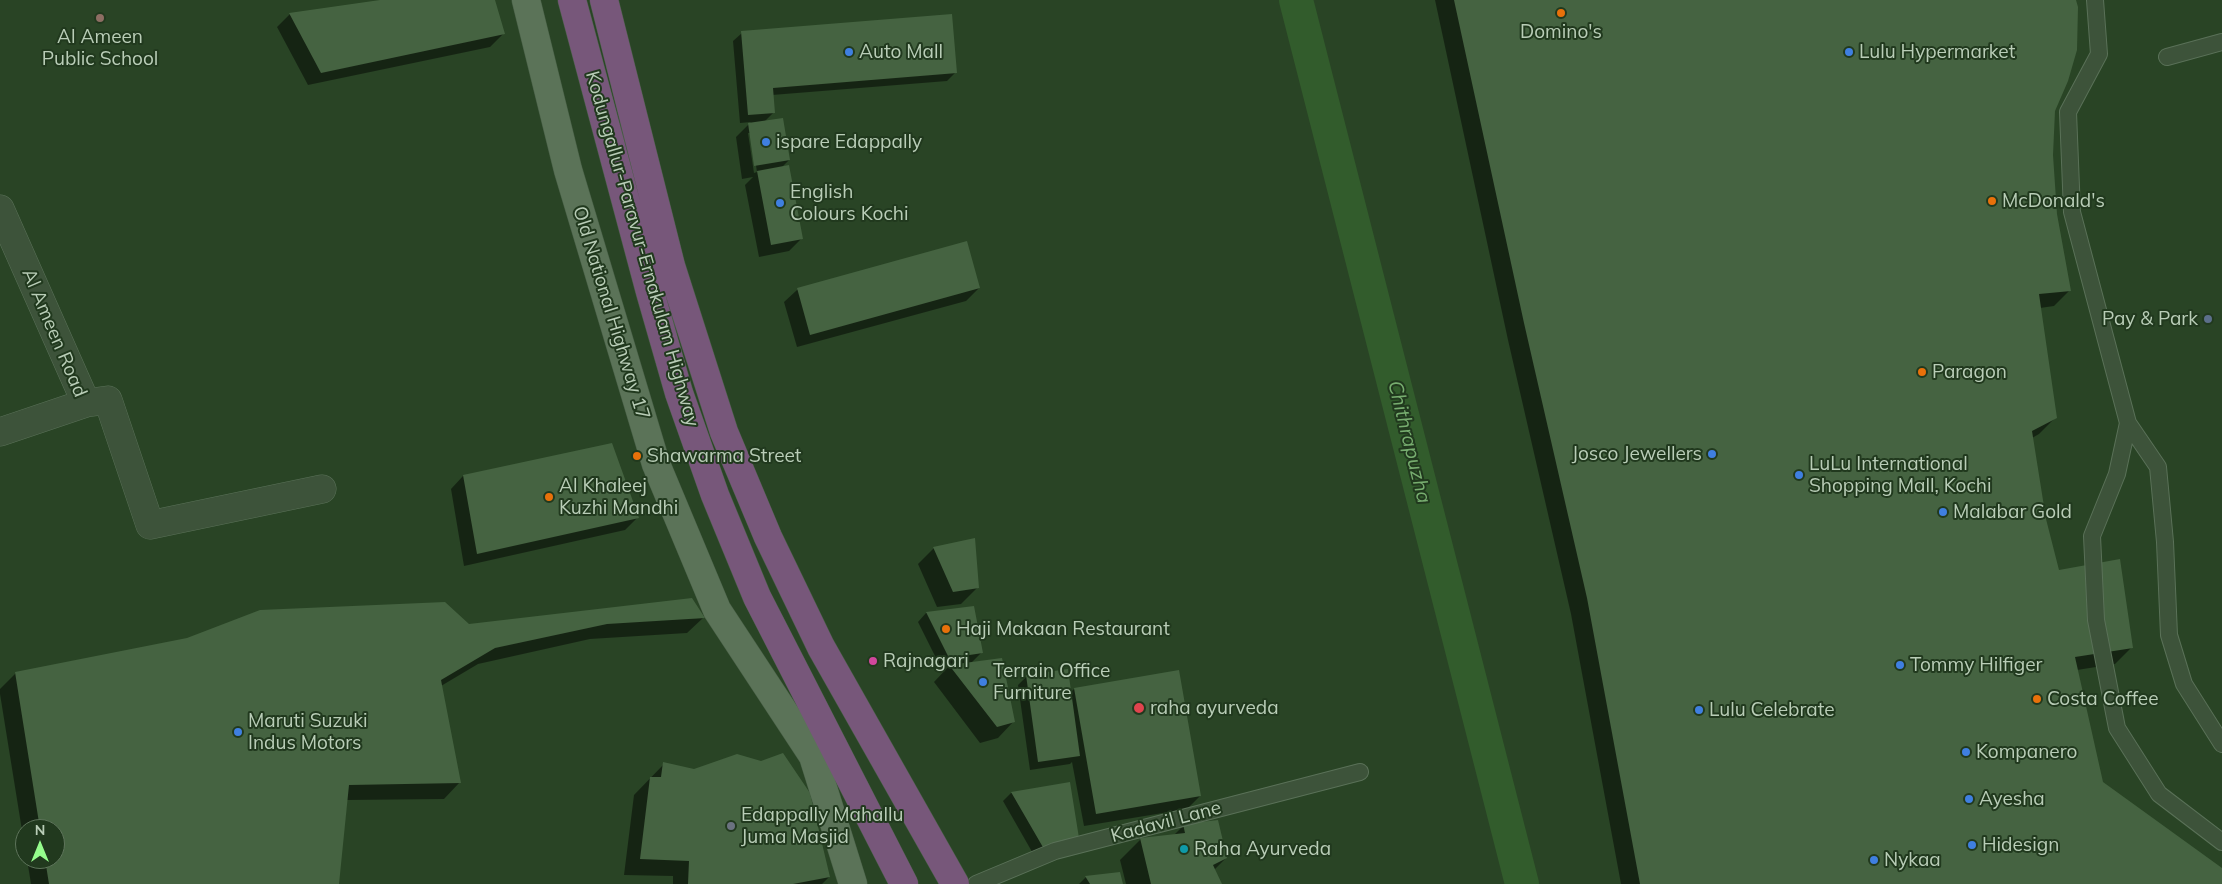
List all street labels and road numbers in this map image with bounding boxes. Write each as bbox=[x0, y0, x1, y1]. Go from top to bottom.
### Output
street label: Kodungallur-Paravur-Ernakulam Highway bbox=[580, 69, 704, 429]
street label: Old National Highway 17 bbox=[568, 203, 654, 423]
street label: Al Ameen Road bbox=[17, 265, 91, 401]
street label: Kadavil Lane bbox=[1108, 796, 1224, 848]

